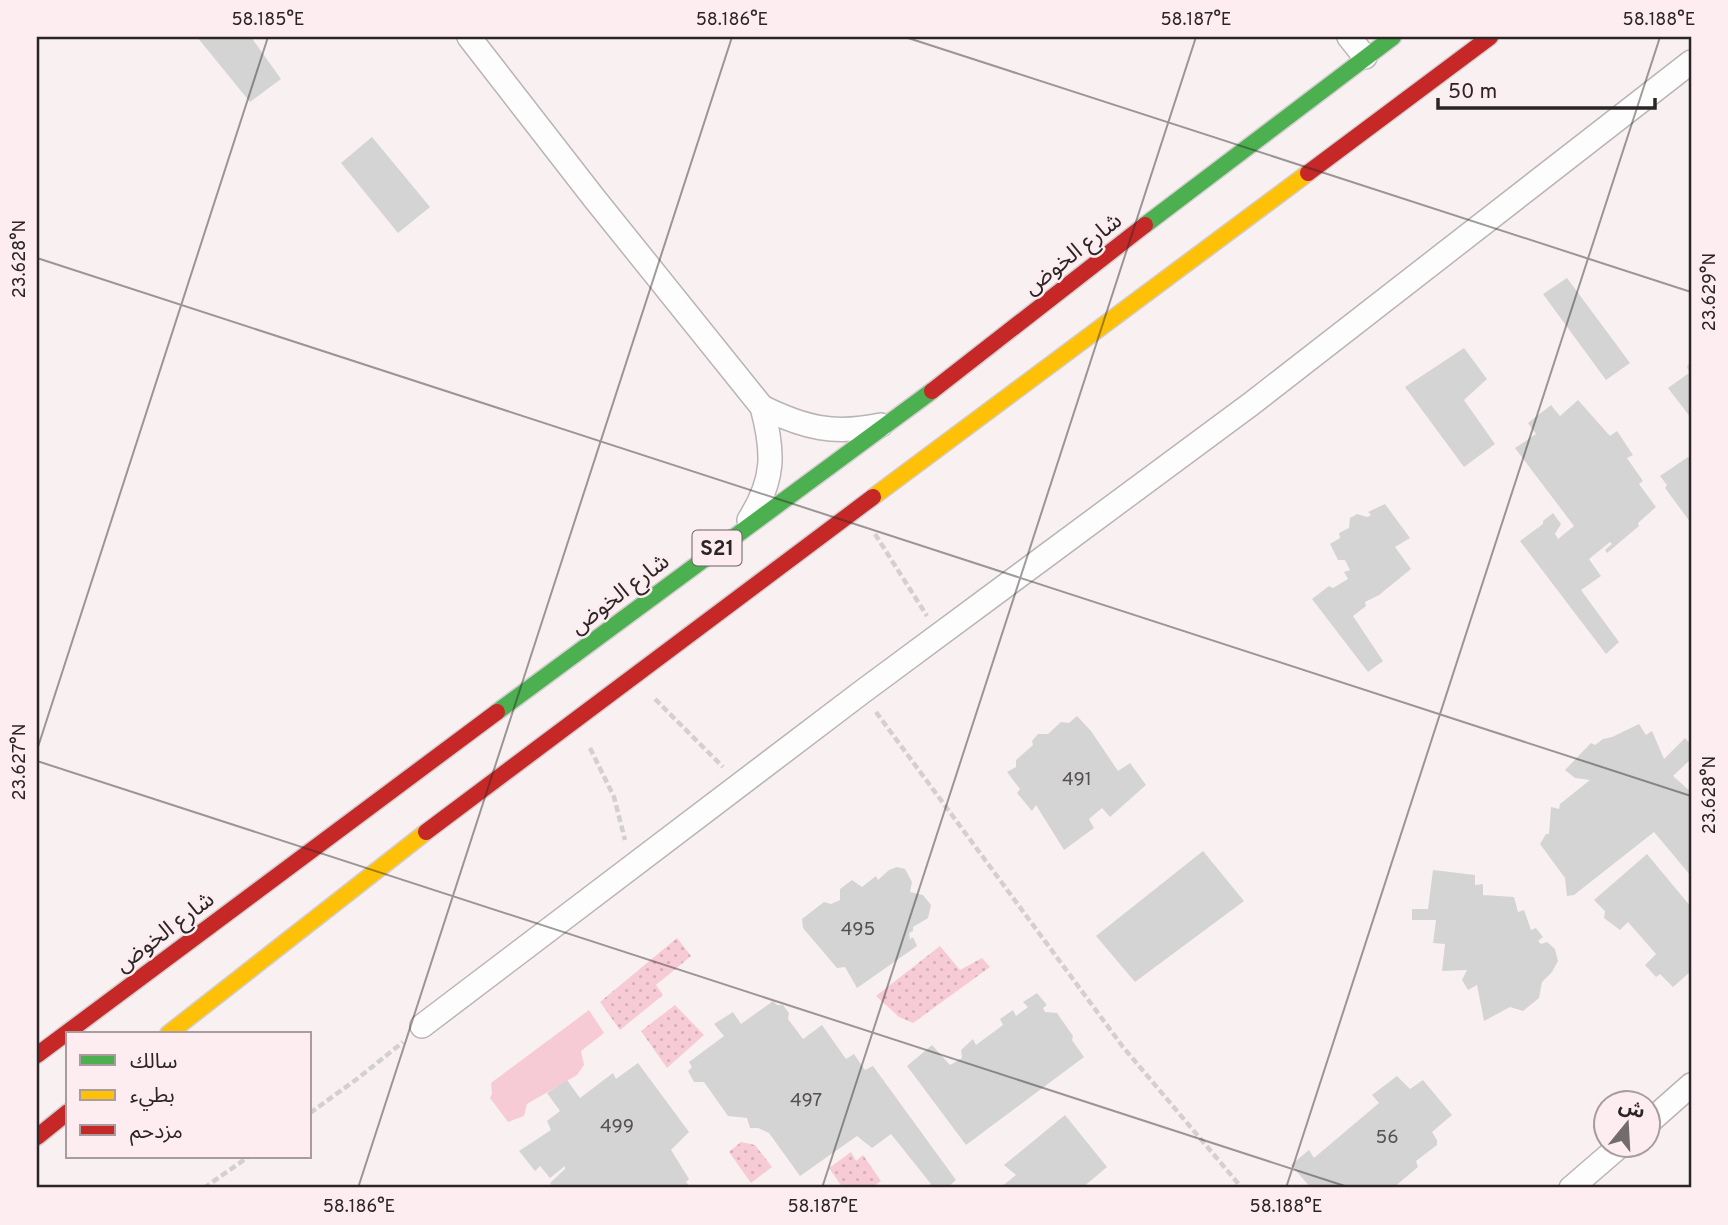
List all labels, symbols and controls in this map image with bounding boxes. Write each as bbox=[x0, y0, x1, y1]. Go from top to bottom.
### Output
text: 58.185°E bbox=[231, 9, 305, 32]
text: 58.186°E bbox=[696, 9, 768, 32]
text: 58.187°E bbox=[1160, 9, 1232, 32]
text: 58.188°E bbox=[1623, 9, 1696, 32]
scale bar bbox=[1438, 66, 1654, 110]
text: 50 m bbox=[1448, 79, 1497, 106]
street label: شارع الخوض bbox=[1018, 207, 1129, 302]
text: 23.628°N bbox=[9, 220, 32, 298]
text: 23.629°N bbox=[1699, 253, 1722, 331]
road number: S21 bbox=[692, 530, 742, 566]
street label: شارع الخوض bbox=[565, 548, 676, 642]
text: 23.627°N bbox=[9, 724, 32, 800]
text: 23.628°N bbox=[1699, 756, 1722, 834]
house number: 491 bbox=[1062, 768, 1092, 792]
street label: شارع الخوض bbox=[110, 886, 221, 980]
house number: 495 bbox=[841, 918, 875, 942]
legend bbox=[66, 1032, 312, 1158]
text: سالك bbox=[130, 1049, 177, 1076]
text: بطيء bbox=[130, 1083, 175, 1111]
north arrow bbox=[1592, 1088, 1662, 1158]
house number: 497 bbox=[790, 1089, 822, 1113]
text: ش bbox=[1616, 1094, 1648, 1125]
house number: 499 bbox=[600, 1115, 634, 1139]
text: مزدحم bbox=[130, 1119, 183, 1146]
house number: 56 bbox=[1375, 1126, 1399, 1150]
text: 58.186°E bbox=[323, 1196, 395, 1219]
text: 58.187°E bbox=[787, 1196, 859, 1219]
text: 58.188°E bbox=[1250, 1196, 1323, 1219]

